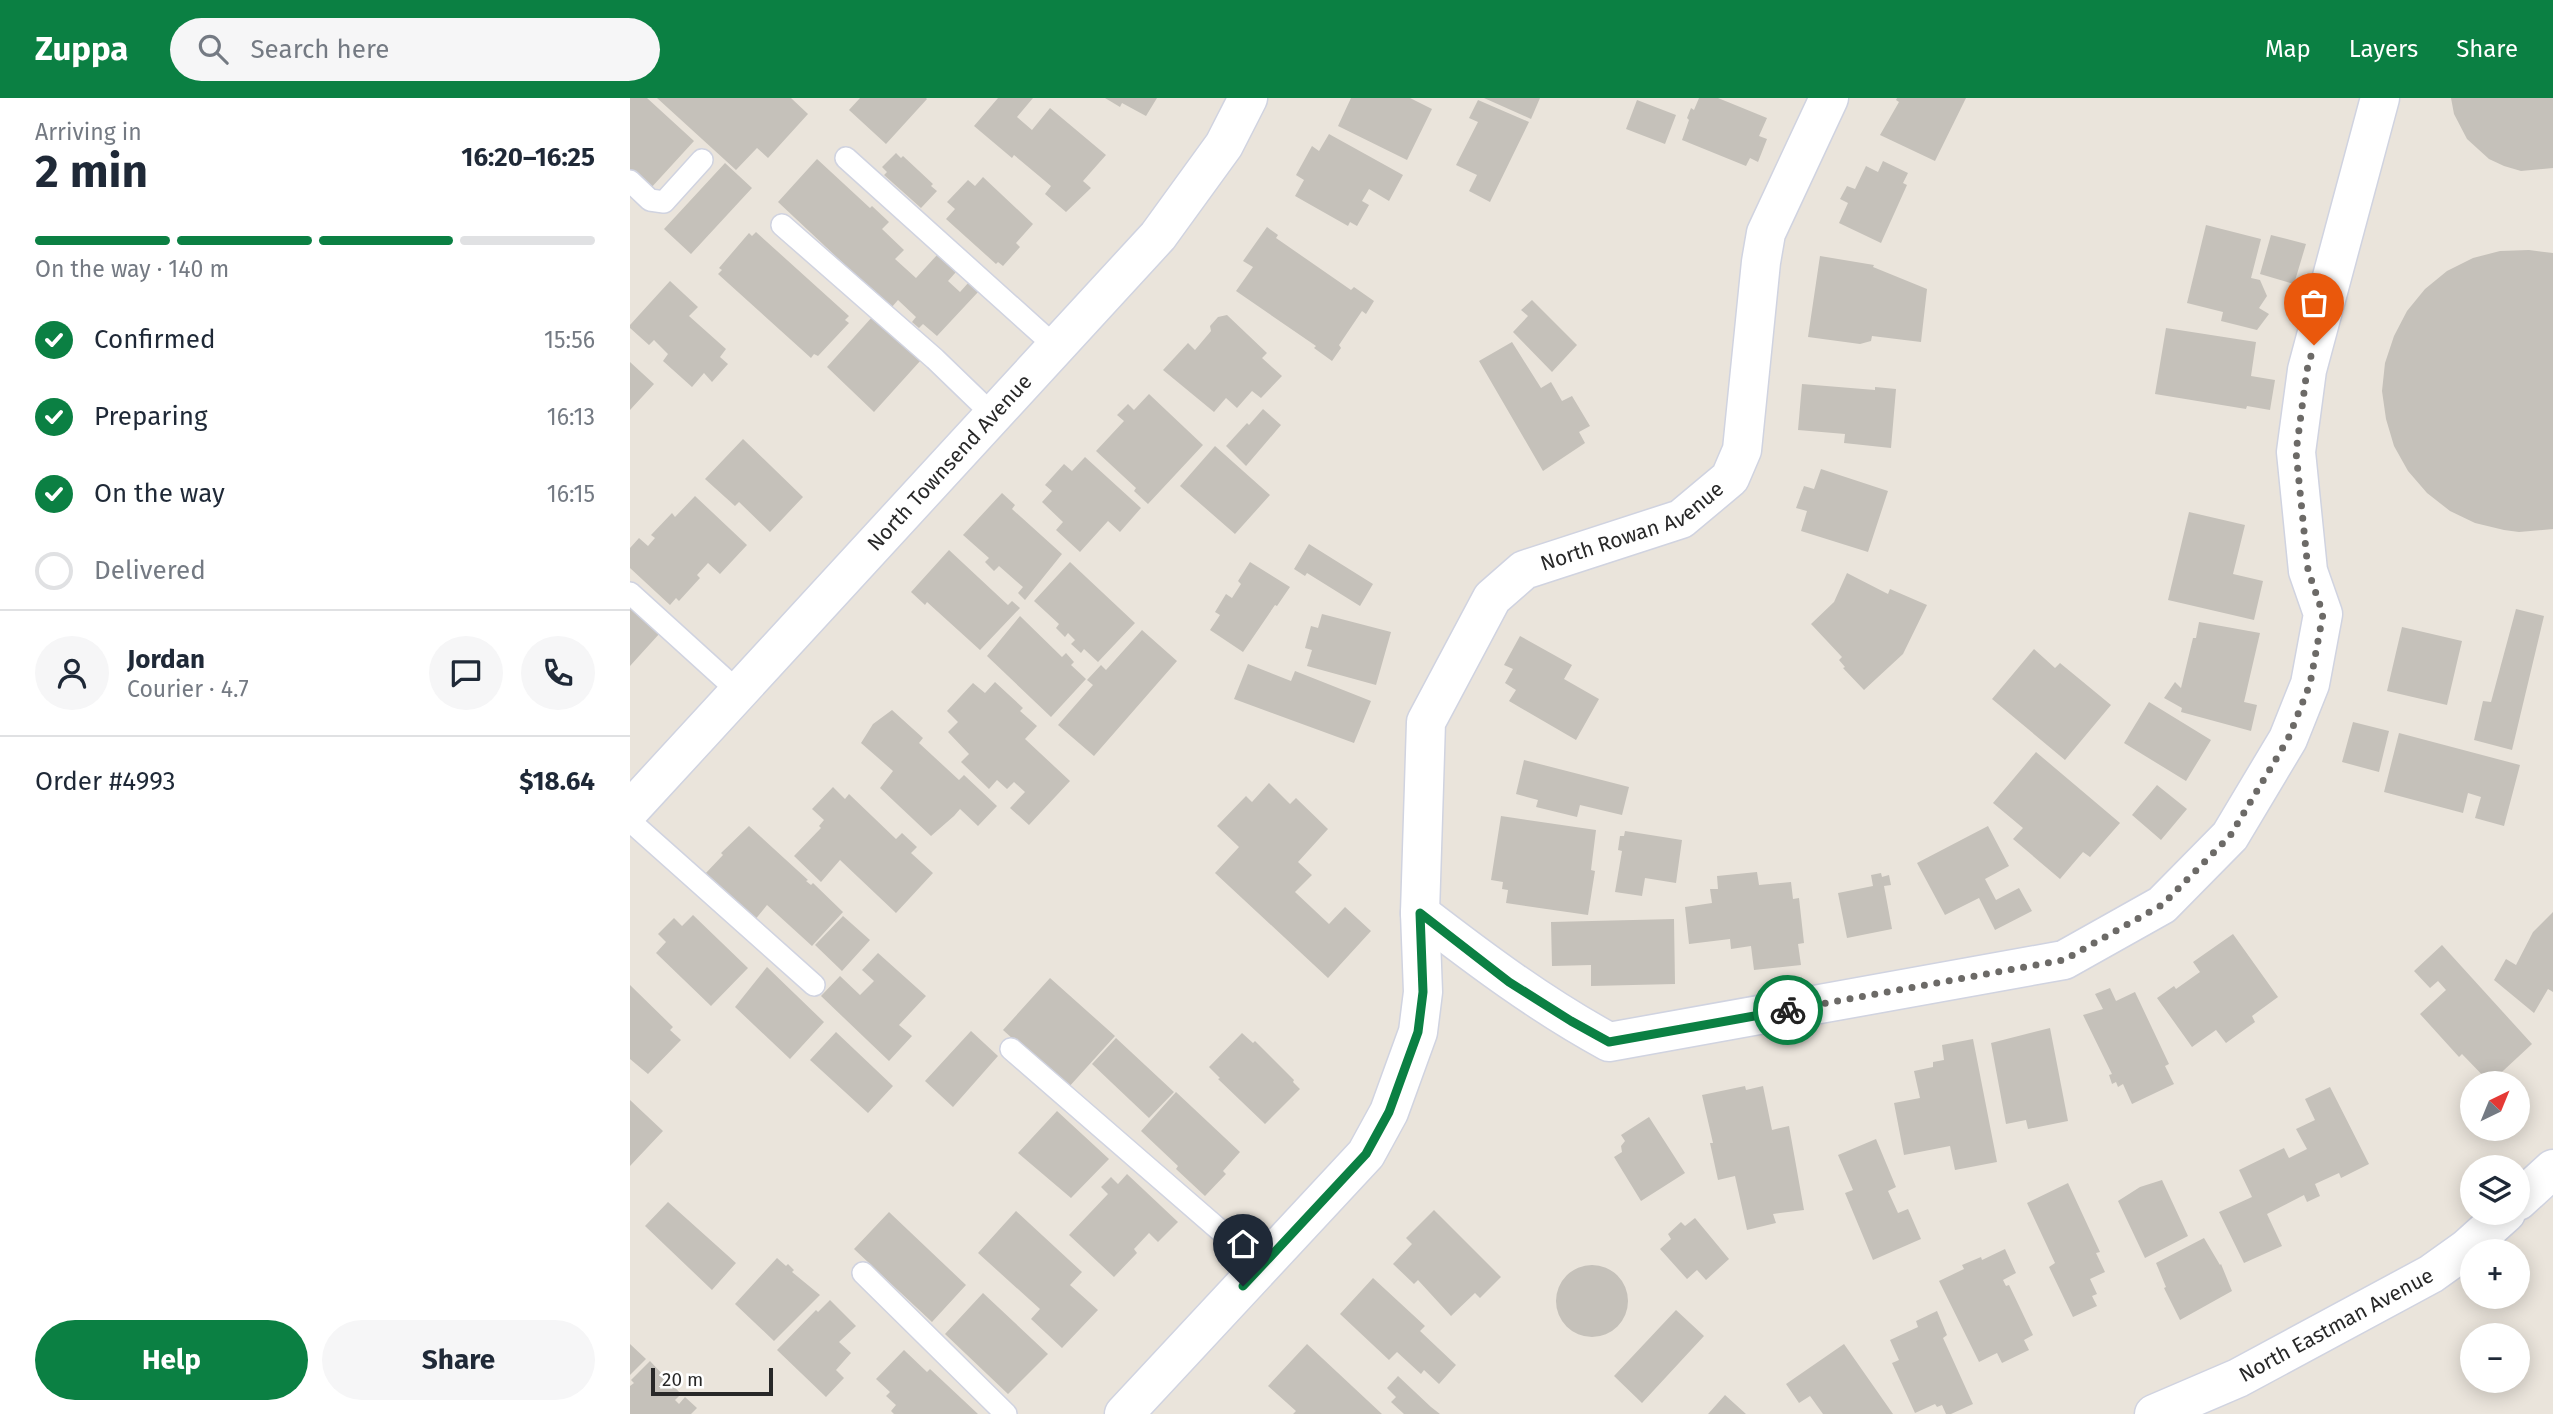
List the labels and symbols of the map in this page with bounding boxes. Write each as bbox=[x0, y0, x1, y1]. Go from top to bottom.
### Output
pin bbox=[2284, 273, 2344, 345]
street label: North Townsend Avenue bbox=[862, 369, 1037, 556]
street label: North Rowan Avenue bbox=[1537, 476, 1729, 577]
courier bbox=[1753, 975, 1823, 1045]
north arrow bbox=[2460, 1071, 2530, 1141]
pin bbox=[1213, 1214, 1273, 1286]
street label: North Eastman Avenue bbox=[2235, 1262, 2438, 1388]
scale bar bbox=[651, 1365, 774, 1397]

